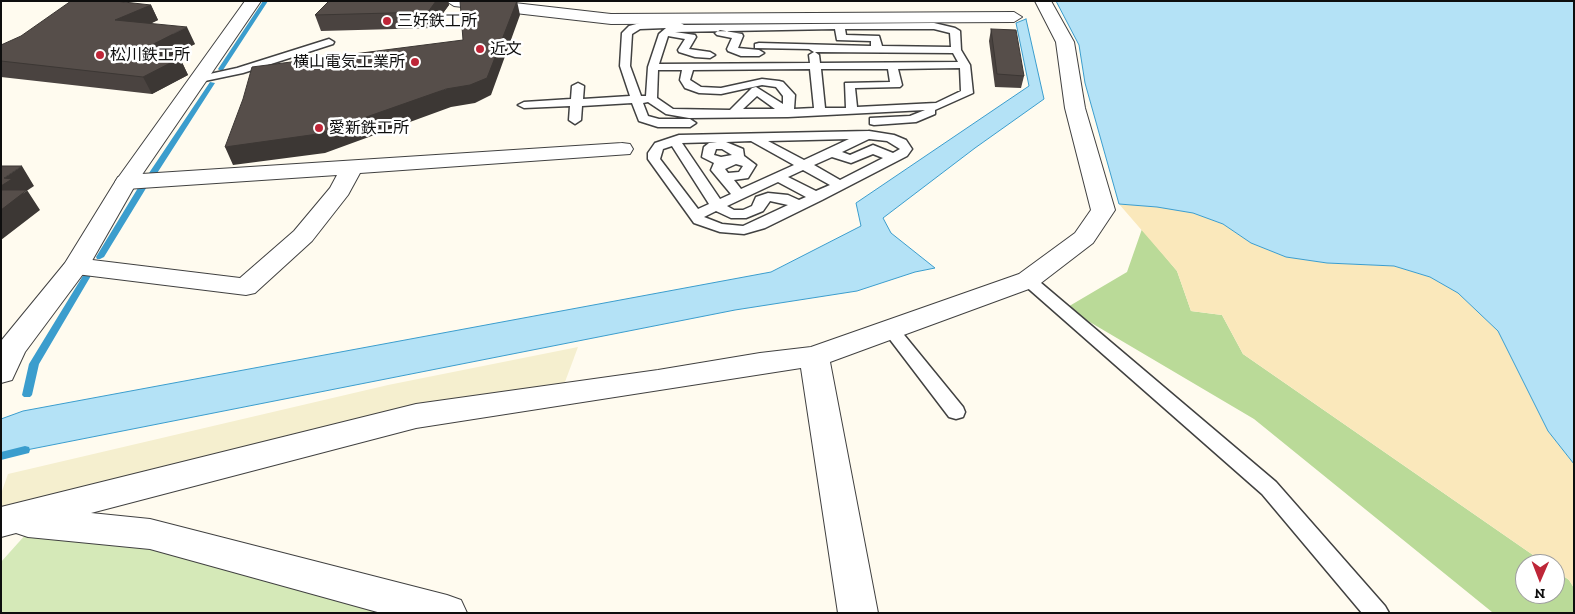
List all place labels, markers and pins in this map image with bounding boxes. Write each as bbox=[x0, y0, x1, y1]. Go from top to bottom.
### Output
place label: 三好鉄工所 bbox=[397, 11, 477, 31]
marker: 三好鉄工所 bbox=[381, 15, 393, 27]
place label: 近文 bbox=[490, 39, 522, 59]
marker: 近文 bbox=[474, 43, 486, 55]
place label: 松川鉄工所 bbox=[110, 45, 190, 65]
marker: 松川鉄工所 bbox=[94, 49, 106, 61]
place label: 横山電気工業所 bbox=[293, 52, 405, 72]
marker: 横山電気工業所 bbox=[409, 56, 421, 68]
place label: 愛新鉄工所 bbox=[329, 118, 409, 138]
marker: 愛新鉄工所 bbox=[313, 122, 325, 134]

